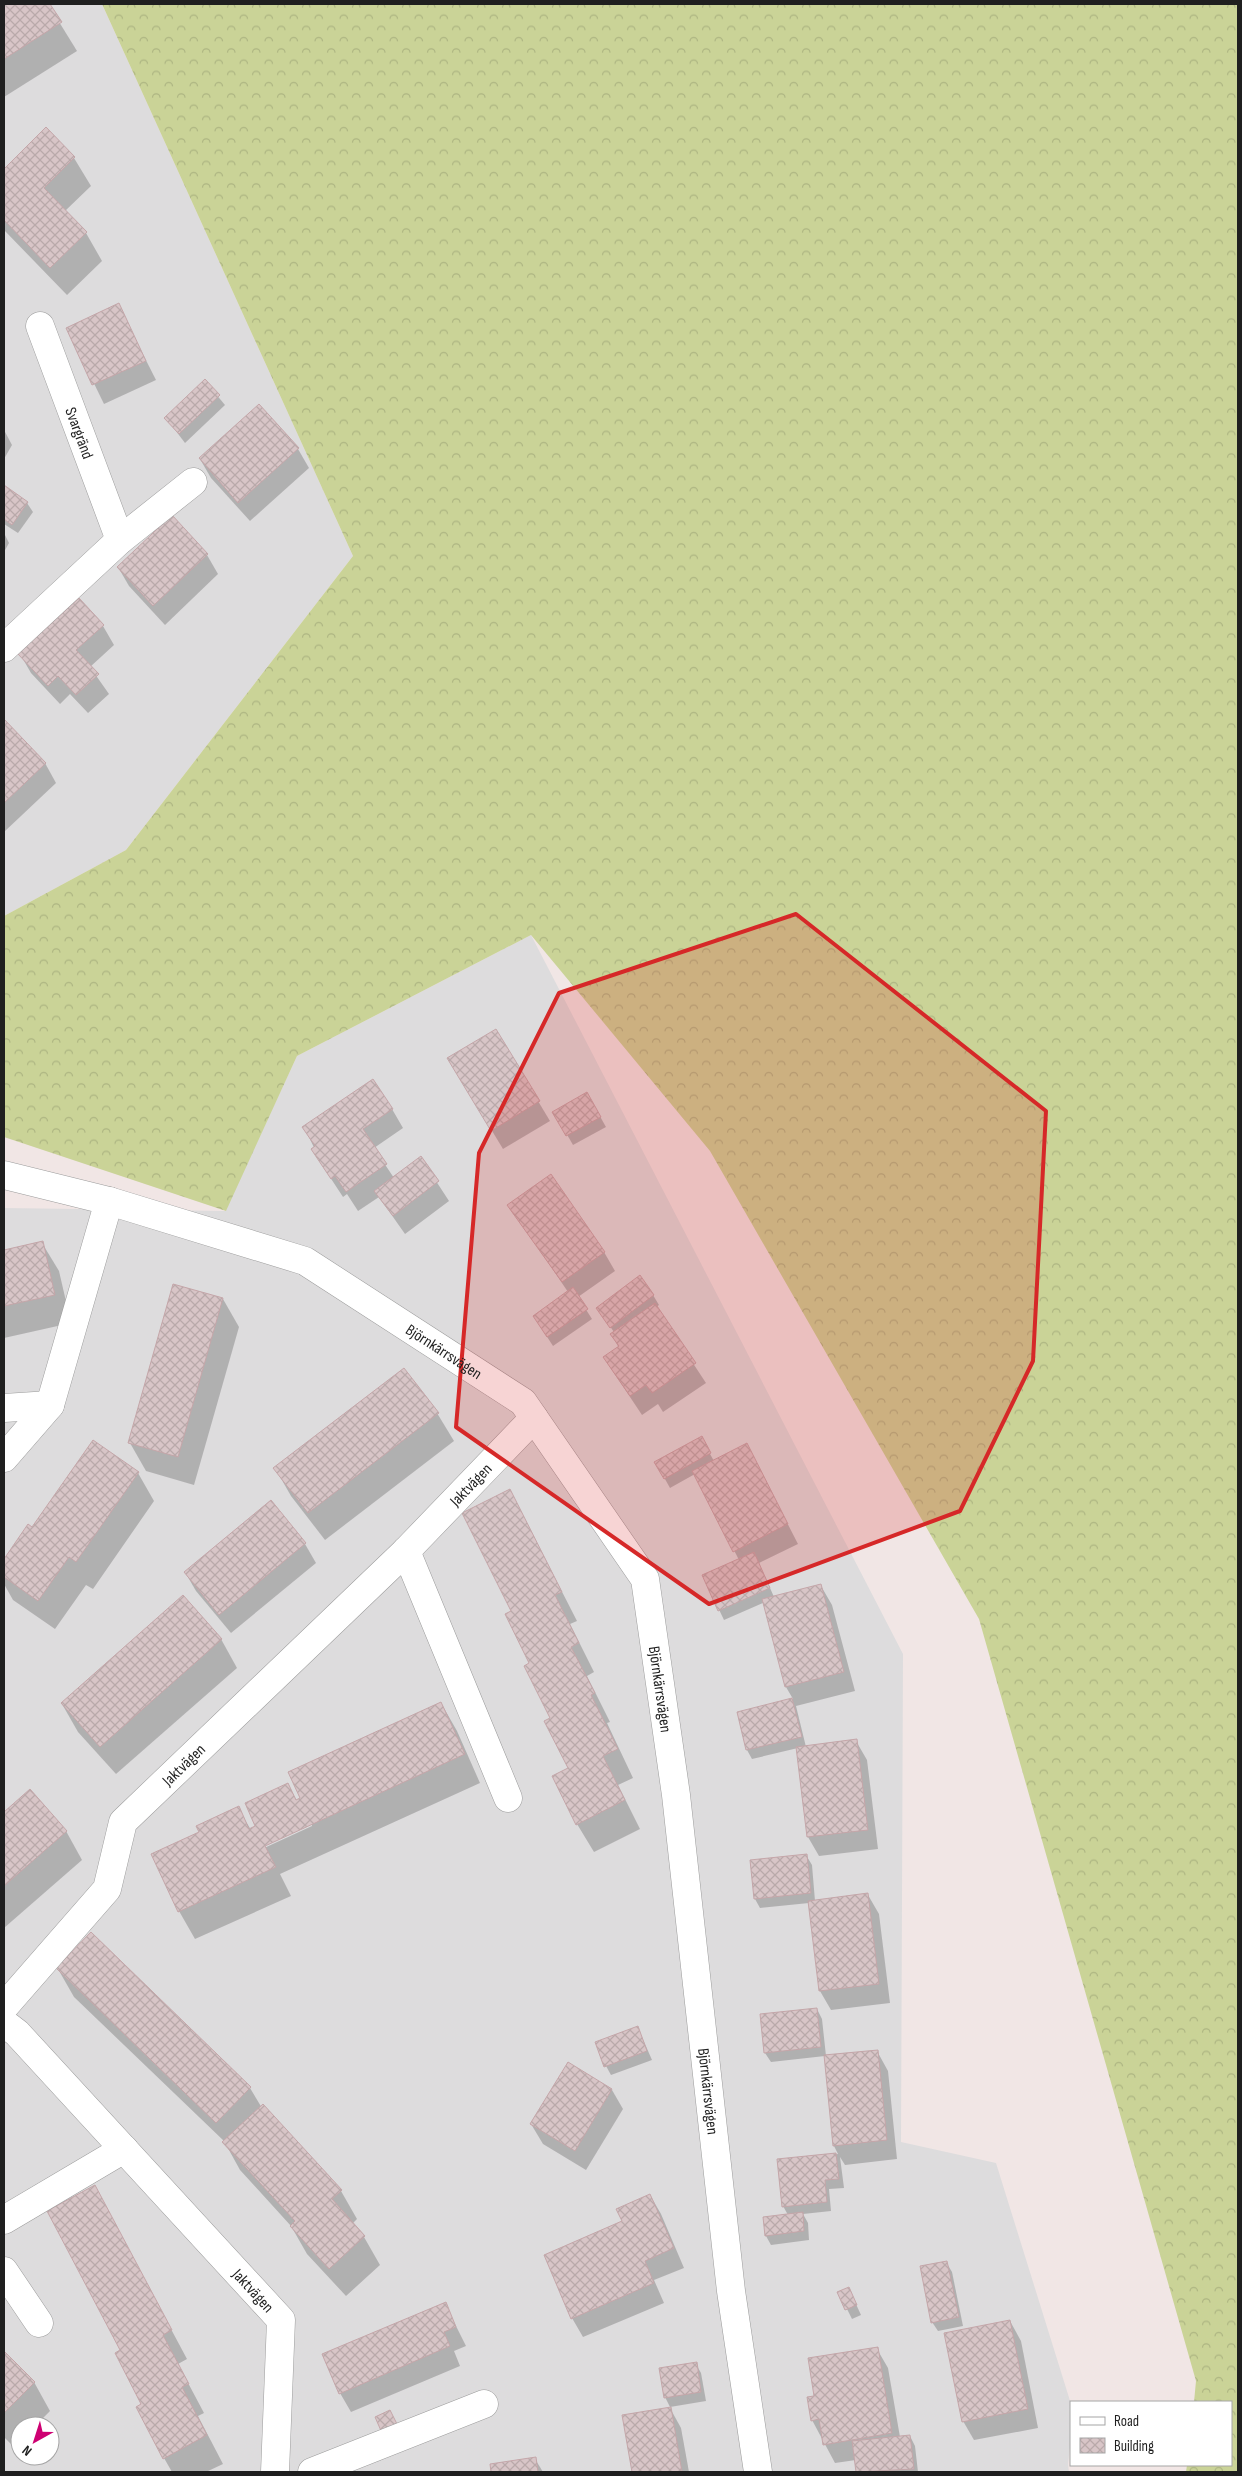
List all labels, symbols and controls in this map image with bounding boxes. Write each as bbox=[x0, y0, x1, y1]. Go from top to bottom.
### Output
street label: Svargränd bbox=[60, 405, 97, 462]
street label: Björnkärrsvägen bbox=[402, 1321, 485, 1384]
street label: Jaktvägen bbox=[446, 1460, 496, 1511]
street label: Björnkärrsvägen bbox=[644, 1645, 675, 1734]
street label: Jaktvägen bbox=[158, 1740, 210, 1791]
street label: Björnkärrsvägen bbox=[693, 2047, 722, 2136]
street label: Jaktvägen bbox=[227, 2265, 277, 2317]
legend bbox=[1070, 2401, 1232, 2466]
text: Road bbox=[1114, 2412, 1139, 2431]
north arrow bbox=[10, 2416, 60, 2466]
text: Building bbox=[1114, 2437, 1154, 2456]
text: N bbox=[19, 2442, 35, 2460]

